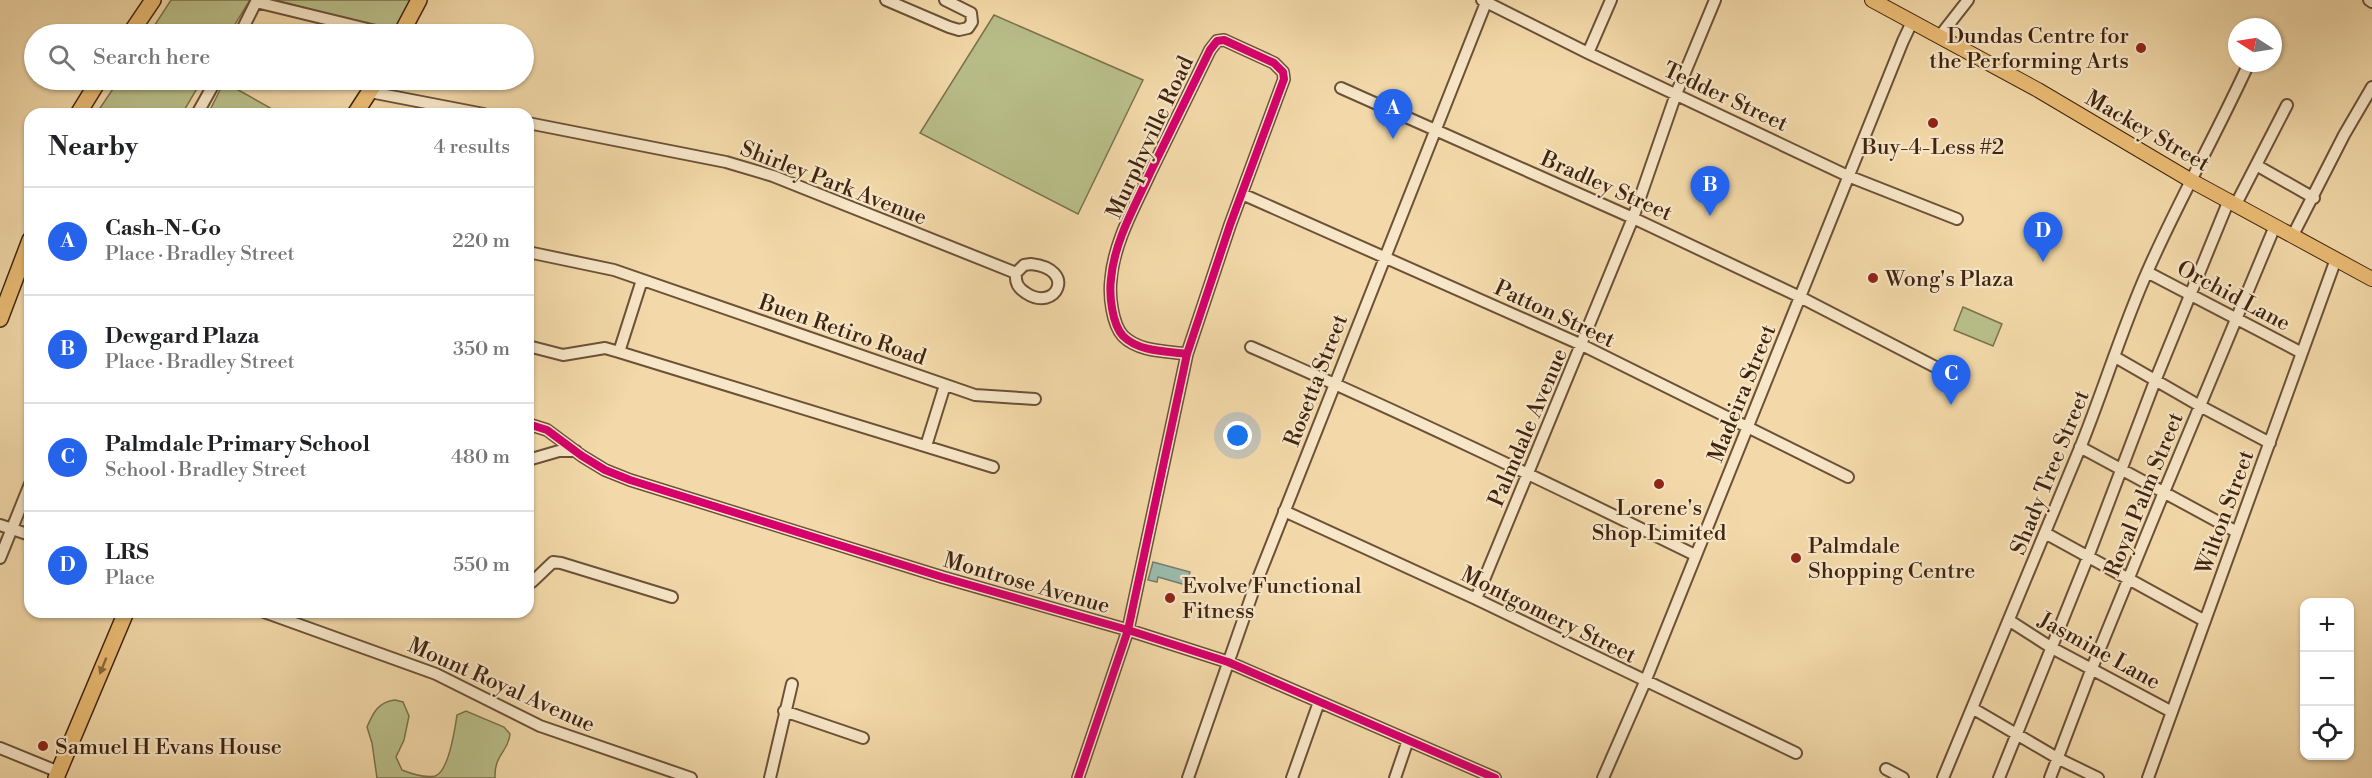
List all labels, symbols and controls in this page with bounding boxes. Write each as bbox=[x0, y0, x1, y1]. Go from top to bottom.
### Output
north arrow bbox=[2228, 18, 2282, 72]
place label: Dundas Centre for the Performing Arts bbox=[1929, 23, 2129, 75]
search box bbox=[24, 24, 534, 90]
icon: search bbox=[45, 41, 78, 74]
marker: Dundas Centre for the Performing Arts bbox=[2134, 41, 2148, 55]
text: Search here bbox=[93, 44, 210, 71]
street label: Murphyville Road bbox=[1101, 52, 1200, 223]
street label: Tedder Street bbox=[1659, 57, 1792, 138]
street label: Mackey Street bbox=[2080, 85, 2214, 178]
pin: A bbox=[1374, 90, 1412, 139]
marker: Buy-4-Less #2 bbox=[1926, 116, 1940, 130]
text: Nearby bbox=[48, 131, 138, 163]
place label: Buy-4-Less #2 bbox=[1861, 134, 2004, 161]
text: 4 results bbox=[433, 135, 510, 160]
street label: Shirley Park Avenue bbox=[736, 135, 931, 231]
street label: Bradley Street bbox=[1536, 145, 1676, 227]
pin: B bbox=[1690, 166, 1730, 216]
pin: D bbox=[2024, 212, 2062, 262]
text: Cash-N-Go bbox=[105, 215, 221, 242]
text: A bbox=[60, 229, 75, 254]
text: 220 m bbox=[452, 229, 510, 254]
text: Place · Bradley Street bbox=[105, 242, 295, 267]
street label: Orchid Lane bbox=[2172, 255, 2295, 338]
place label: Wong's Plaza bbox=[1884, 266, 2015, 293]
marker: Wong's Plaza bbox=[1866, 271, 1880, 285]
street label: Patton Street bbox=[1490, 275, 1619, 354]
street label: Buen Retiro Road bbox=[754, 289, 930, 372]
street label: Rosetta Street bbox=[1279, 310, 1354, 450]
street label: Madeira Street bbox=[1702, 320, 1782, 466]
text: Dewgard Plaza bbox=[105, 323, 260, 350]
text: B bbox=[60, 337, 75, 362]
text: 350 m bbox=[453, 337, 510, 362]
street label: Palmdale Avenue bbox=[1483, 344, 1574, 511]
text: Place · Bradley Street bbox=[105, 350, 295, 375]
pin: C bbox=[1932, 356, 1970, 405]
street label: Shady Tree Street bbox=[2005, 386, 2096, 559]
street label: Royal Palm Street bbox=[2099, 408, 2190, 581]
your location bbox=[1223, 421, 1252, 450]
text: Palmdale Primary School bbox=[105, 431, 370, 458]
text: C bbox=[60, 445, 75, 470]
text: 480 m bbox=[451, 445, 510, 470]
street label: Wilton Street bbox=[2190, 447, 2260, 579]
text: School · Bradley Street bbox=[105, 458, 307, 483]
marker: Lorene's Shop Limited bbox=[1652, 477, 1666, 491]
place label: Lorene's Shop Limited bbox=[1592, 495, 1727, 547]
place label: Palmdale Shopping Centre bbox=[1808, 533, 1975, 585]
text: LRS bbox=[105, 539, 149, 566]
street label: Montrose Avenue bbox=[940, 547, 1113, 620]
marker: Palmdale Shopping Centre bbox=[1789, 551, 1803, 565]
text: D bbox=[60, 553, 75, 578]
text: 550 m bbox=[453, 553, 510, 578]
street label: Montgomery Street bbox=[1456, 561, 1641, 670]
text: Place bbox=[105, 566, 155, 591]
place label: Evolve Functional Fitness bbox=[1182, 573, 1362, 625]
marker: Evolve Functional Fitness bbox=[1163, 591, 1177, 605]
map controls bbox=[2300, 598, 2354, 760]
button: + bbox=[2300, 598, 2354, 652]
street label: Jasmine Lane bbox=[2033, 606, 2165, 696]
street label: Mount Royal Avenue bbox=[404, 632, 599, 739]
button: − bbox=[2300, 652, 2354, 706]
one-way arrow bbox=[98, 657, 108, 675]
button: locate bbox=[2300, 706, 2354, 760]
place label: Samuel H Evans House bbox=[55, 734, 282, 761]
marker: Samuel H Evans House bbox=[36, 739, 50, 753]

